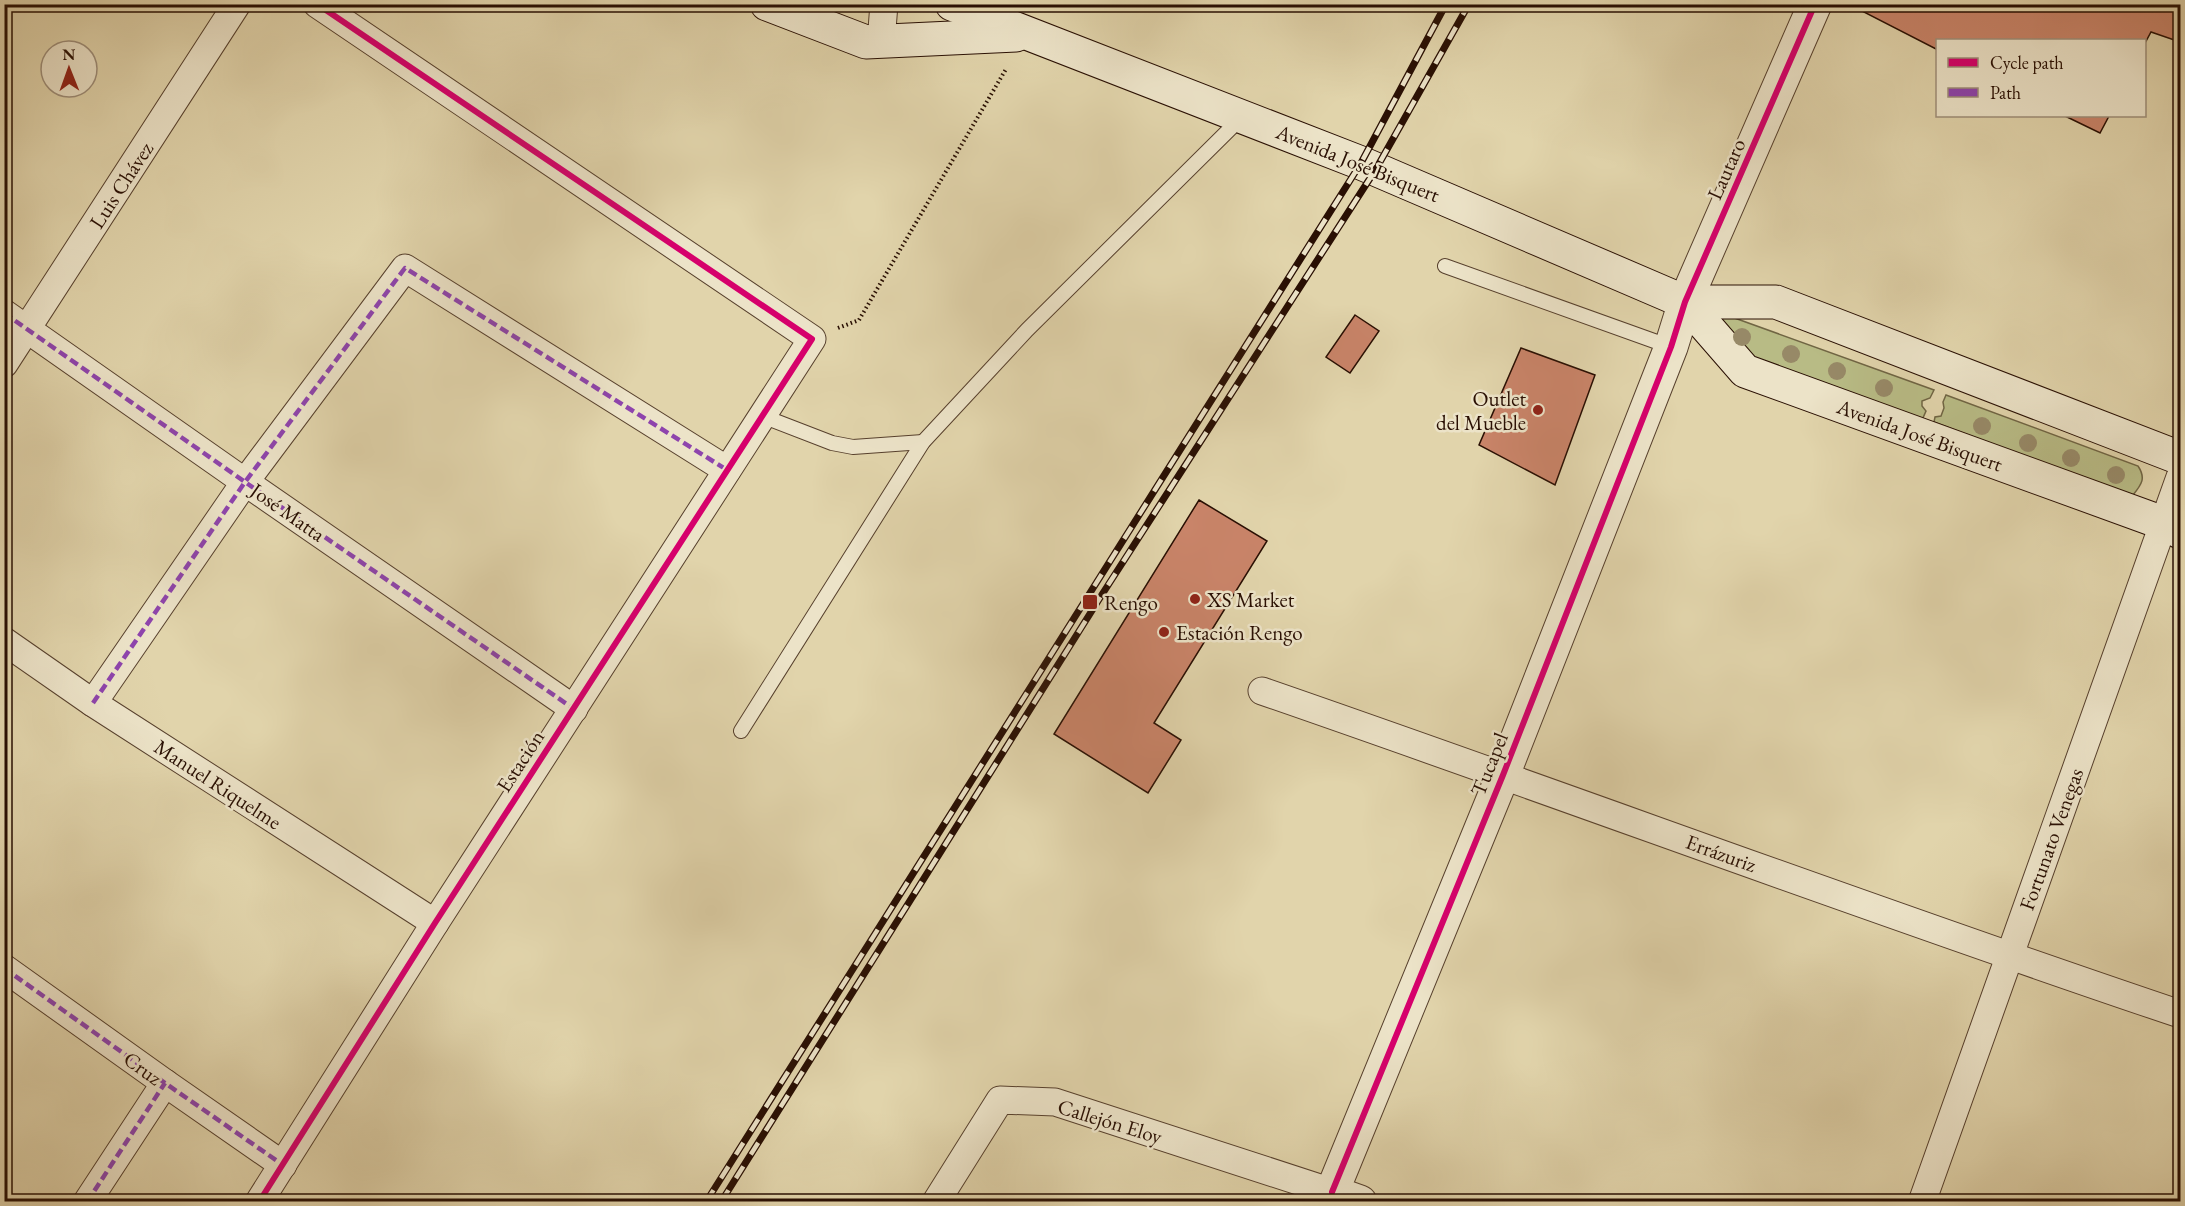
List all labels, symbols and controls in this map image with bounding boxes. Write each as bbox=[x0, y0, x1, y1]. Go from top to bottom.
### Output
north arrow bbox=[39, 39, 99, 99]
legend bbox=[1936, 39, 2146, 117]
text: N bbox=[62, 44, 75, 65]
text: Cycle path bbox=[1990, 51, 2064, 74]
text: Path bbox=[1990, 81, 2021, 104]
street label: Avenida José Bisquert bbox=[1271, 117, 1444, 208]
street label: Lautaro bbox=[1701, 134, 1751, 204]
street label: Luis Chávez bbox=[83, 137, 159, 233]
place label: Outlet del Mueble bbox=[1436, 385, 1526, 436]
street label: Avenida José Bisquert bbox=[1833, 392, 2007, 478]
marker: Outlet del Mueble bbox=[1531, 403, 1545, 417]
street label: José Matta bbox=[244, 475, 331, 548]
place label: XS Market bbox=[1206, 586, 1295, 613]
place label: Rengo bbox=[1104, 589, 1158, 616]
marker: XS Market bbox=[1188, 592, 1202, 606]
marker: Rengo bbox=[1081, 593, 1099, 611]
place label: Estación Rengo bbox=[1176, 619, 1303, 646]
marker: Estación Rengo bbox=[1157, 625, 1171, 639]
street label: Estación bbox=[490, 725, 550, 797]
street label: Tucapel bbox=[1464, 728, 1514, 800]
street label: Manuel Riquelme bbox=[149, 733, 287, 835]
street label: Fortunato Venegas bbox=[2013, 764, 2089, 914]
street label: Errázuriz bbox=[1682, 828, 1760, 878]
street label: Cruz bbox=[119, 1045, 168, 1091]
street label: Callejón Eloy bbox=[1054, 1092, 1166, 1150]

